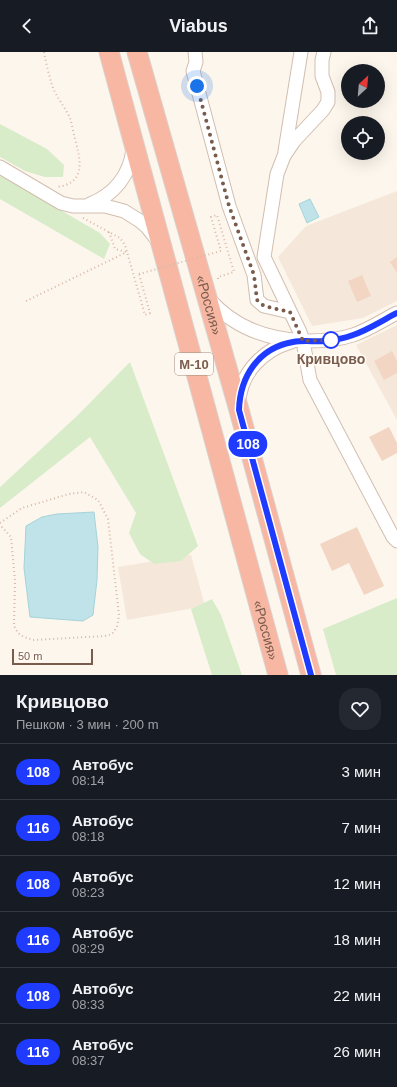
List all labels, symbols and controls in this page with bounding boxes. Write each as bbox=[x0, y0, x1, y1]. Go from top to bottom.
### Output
icon: back bbox=[16, 15, 38, 37]
icon: share bbox=[359, 15, 381, 37]
text: Viabus bbox=[169, 16, 228, 36]
north arrow bbox=[341, 64, 385, 108]
map controls bbox=[341, 64, 385, 160]
your location bbox=[187, 76, 207, 96]
button: locate bbox=[341, 116, 385, 160]
street label: «Россия» bbox=[193, 273, 225, 337]
marker: Кривцово bbox=[322, 331, 340, 349]
place label: Кривцово bbox=[297, 351, 365, 367]
road number: М-10 bbox=[175, 353, 213, 375]
line badge: 108 bbox=[225, 431, 271, 457]
text: 108 bbox=[236, 436, 260, 452]
street label: «Россия» bbox=[250, 598, 282, 662]
scale bar bbox=[12, 647, 93, 666]
text: 50 m bbox=[18, 650, 42, 662]
button: heart bbox=[339, 688, 381, 730]
text: Кривцово bbox=[16, 691, 109, 712]
text: Пешком · 3 мин · 200 m bbox=[16, 717, 158, 732]
text: Автобус bbox=[72, 756, 134, 773]
text: 3 мин bbox=[342, 763, 381, 780]
text: 108 bbox=[26, 764, 50, 780]
text: 08:14 bbox=[72, 773, 105, 788]
text: Автобус bbox=[72, 812, 134, 829]
text: 7 мин bbox=[342, 819, 381, 836]
text: 116 bbox=[27, 820, 49, 836]
text: 08:18 bbox=[72, 829, 105, 844]
text: Автобус bbox=[72, 868, 134, 885]
text: 12 мин bbox=[333, 875, 381, 892]
text: 108 bbox=[26, 876, 50, 892]
text: 08:23 bbox=[72, 885, 105, 900]
text: Автобус bbox=[72, 924, 134, 941]
text: 18 мин bbox=[333, 931, 381, 948]
text: 116 bbox=[27, 932, 49, 948]
text: 08:29 bbox=[72, 941, 105, 956]
text: Автобус bbox=[72, 980, 134, 997]
text: 22 мин bbox=[333, 987, 381, 1004]
text: 108 bbox=[26, 988, 50, 1004]
text: 08:33 bbox=[72, 997, 105, 1012]
text: Автобус bbox=[72, 1036, 134, 1053]
text: 26 мин bbox=[333, 1043, 381, 1060]
text: 116 bbox=[27, 1044, 49, 1060]
text: 08:37 bbox=[72, 1053, 105, 1068]

